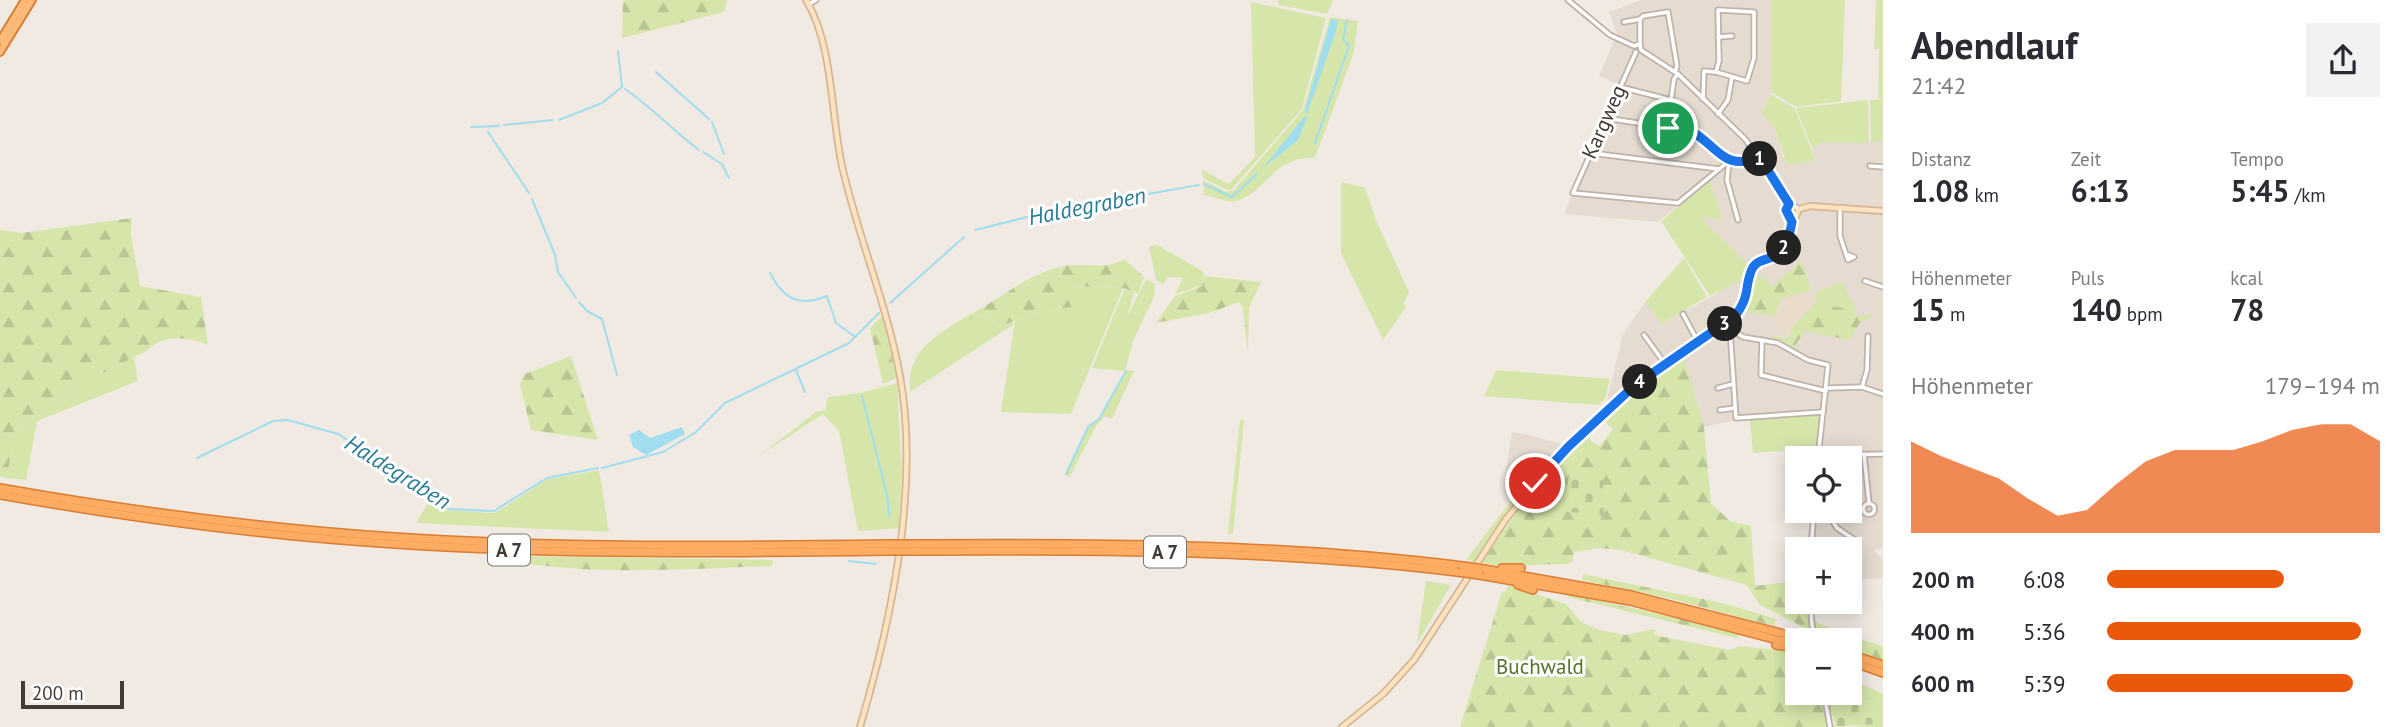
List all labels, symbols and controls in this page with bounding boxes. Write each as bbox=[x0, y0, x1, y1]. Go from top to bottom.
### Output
text: Abendlauf bbox=[1911, 20, 2078, 69]
button: share bbox=[2306, 23, 2380, 97]
text: 21:42 bbox=[1911, 71, 1966, 100]
street label: Kargweg bbox=[1575, 81, 1632, 163]
pin bbox=[1638, 98, 1698, 158]
icon: arrive bbox=[1649, 109, 1687, 147]
pin: 1 bbox=[1742, 142, 1778, 176]
text: 1 bbox=[1754, 146, 1765, 170]
text: Distanz bbox=[1911, 147, 1971, 171]
text: Zeit bbox=[2071, 147, 2101, 171]
text: Tempo bbox=[2230, 147, 2284, 171]
text: 1.08 bbox=[1911, 171, 1969, 210]
text: 6:13 bbox=[2071, 171, 2130, 210]
text: 5:45 bbox=[2230, 171, 2289, 210]
water label: Haldegraben bbox=[1026, 180, 1148, 231]
text: km bbox=[1969, 183, 1999, 207]
text: /km bbox=[2289, 183, 2326, 207]
pin: 2 bbox=[1766, 230, 1802, 266]
text: 2 bbox=[1778, 235, 1789, 259]
text: Höhenmeter bbox=[1911, 266, 2012, 290]
text: Puls bbox=[2071, 266, 2104, 290]
text: kcal bbox=[2230, 266, 2263, 290]
text: 15 bbox=[1911, 290, 1945, 329]
text: 140 bbox=[2071, 290, 2122, 329]
text: 78 bbox=[2230, 290, 2264, 329]
text: m bbox=[1945, 302, 1966, 326]
text: bpm bbox=[2122, 302, 2163, 326]
pin: 3 bbox=[1708, 306, 1742, 342]
text: 3 bbox=[1719, 311, 1730, 335]
pin: 4 bbox=[1622, 364, 1658, 400]
text: 4 bbox=[1634, 369, 1645, 393]
text: Höhenmeter bbox=[1911, 371, 2033, 400]
text: 179–194 m bbox=[2265, 371, 2380, 400]
water label: Haldegraben bbox=[340, 428, 457, 516]
map controls bbox=[1785, 446, 1862, 705]
button: locate bbox=[1785, 446, 1862, 523]
pin bbox=[1505, 453, 1565, 513]
icon: check bbox=[1516, 464, 1554, 502]
road number: A 7 bbox=[488, 534, 530, 566]
road number: A 7 bbox=[1144, 537, 1186, 568]
button: + bbox=[1785, 537, 1862, 614]
text: 200 m bbox=[1911, 565, 1974, 594]
text: 6:08 bbox=[2023, 565, 2066, 594]
text: 400 m bbox=[1911, 617, 1974, 646]
text: 5:36 bbox=[2023, 617, 2066, 646]
button: − bbox=[1785, 628, 1862, 705]
park label: Buchwald bbox=[1496, 653, 1584, 680]
text: 600 m bbox=[1911, 669, 1974, 698]
text: 5:39 bbox=[2023, 669, 2066, 698]
scale bar bbox=[21, 678, 124, 710]
text: 200 m bbox=[32, 681, 84, 705]

